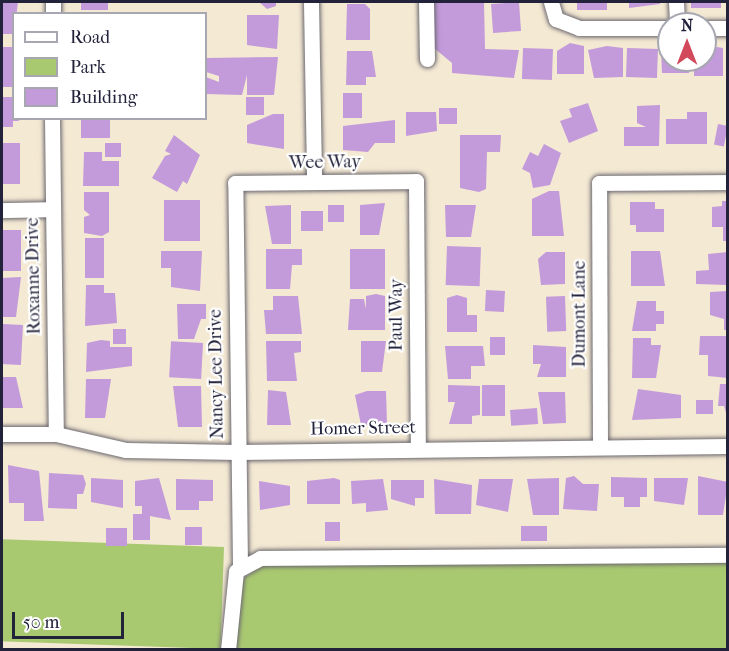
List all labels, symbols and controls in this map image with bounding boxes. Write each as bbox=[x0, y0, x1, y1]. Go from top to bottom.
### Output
legend bbox=[12, 12, 207, 120]
north arrow bbox=[657, 12, 717, 72]
text: N bbox=[681, 16, 693, 35]
text: Road bbox=[70, 27, 110, 48]
text: Park bbox=[70, 57, 106, 78]
text: Building bbox=[70, 87, 137, 108]
street label: Wee Way bbox=[289, 152, 361, 174]
street label: Roxanne Drive bbox=[22, 217, 46, 335]
street label: Dumont Lane bbox=[569, 261, 591, 367]
street label: Paul Way bbox=[386, 279, 408, 351]
street label: Nancy Lee Drive bbox=[205, 309, 229, 439]
street label: Homer Street bbox=[310, 417, 416, 441]
scale bar bbox=[15, 600, 128, 638]
text: 50 m bbox=[23, 612, 59, 633]

